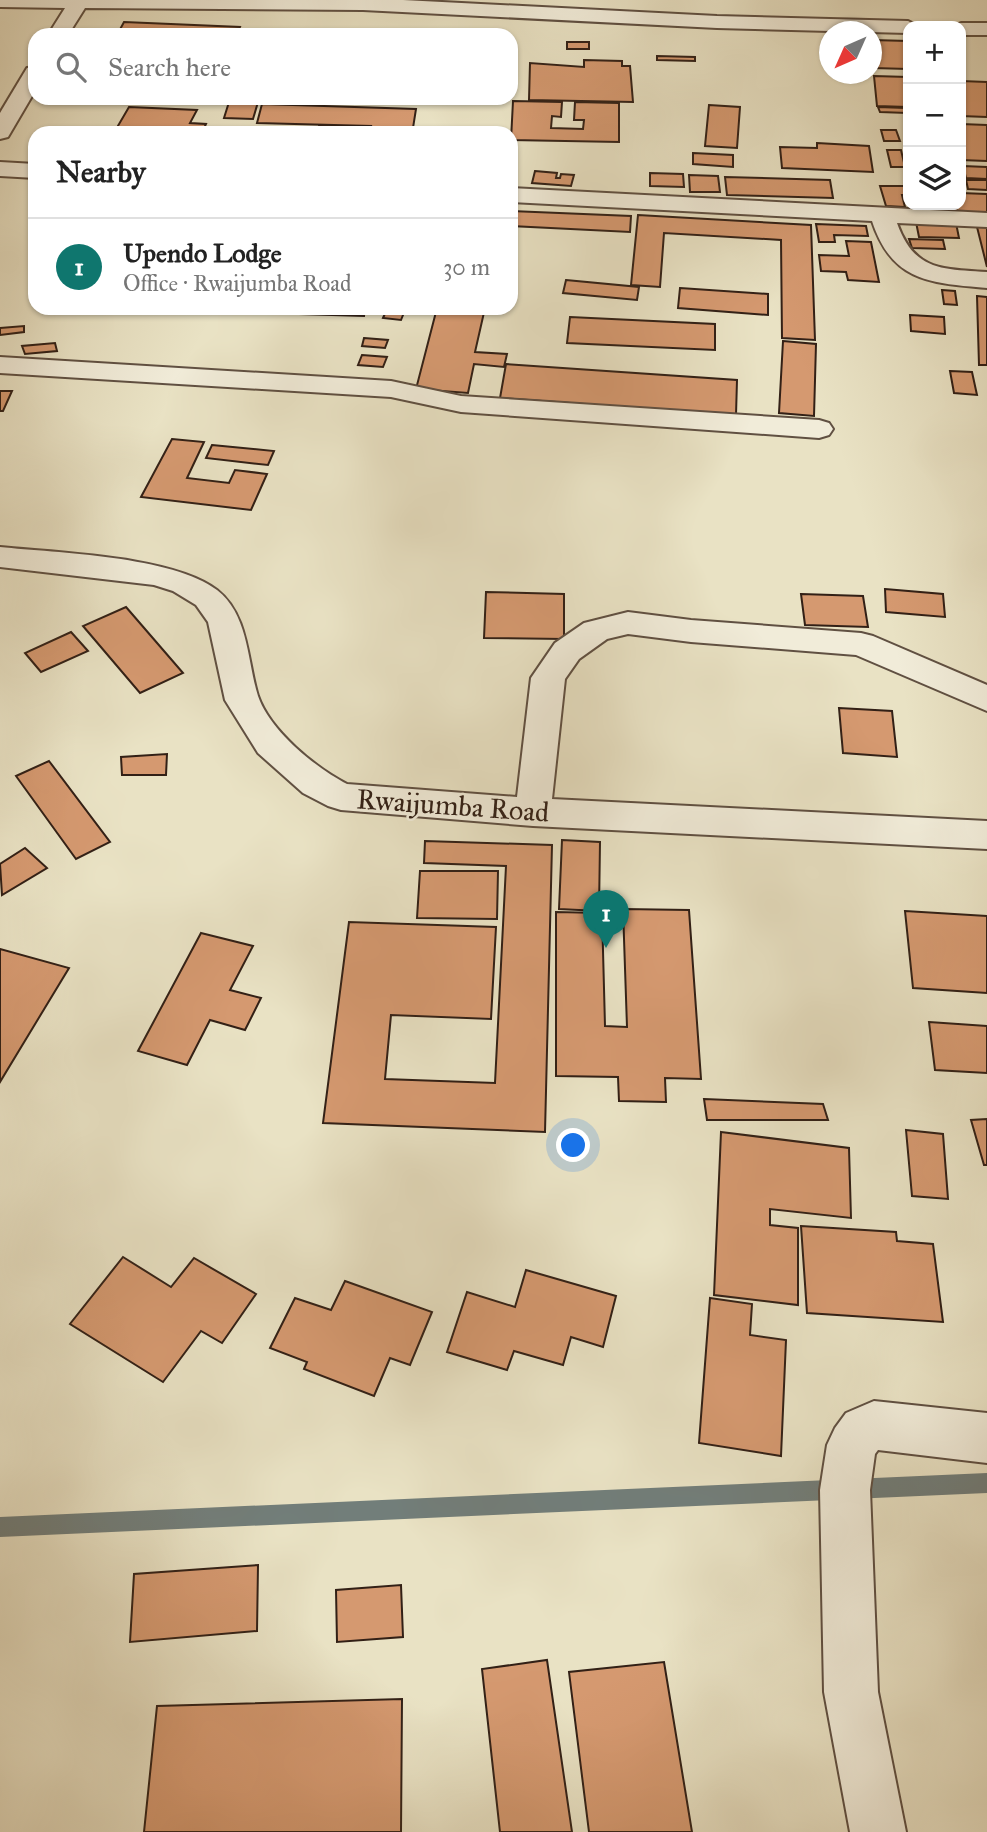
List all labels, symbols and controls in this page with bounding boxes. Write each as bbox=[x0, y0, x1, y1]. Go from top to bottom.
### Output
north arrow bbox=[819, 21, 882, 84]
map controls bbox=[903, 21, 966, 210]
button: + bbox=[903, 21, 966, 84]
search box bbox=[28, 28, 518, 105]
icon: search bbox=[52, 48, 90, 86]
text: Search here bbox=[108, 51, 231, 83]
button: − bbox=[903, 84, 966, 147]
button: layers bbox=[903, 147, 966, 210]
text: Nearby bbox=[56, 154, 146, 190]
text: Upendo Lodge bbox=[123, 237, 281, 269]
text: 1 bbox=[74, 253, 84, 281]
text: 30 m bbox=[443, 253, 490, 281]
text: Office · Rwaijumba Road bbox=[123, 269, 352, 297]
street label: Rwaijumba Road bbox=[355, 781, 551, 830]
pin: 1 bbox=[583, 890, 629, 948]
your location bbox=[556, 1128, 590, 1162]

